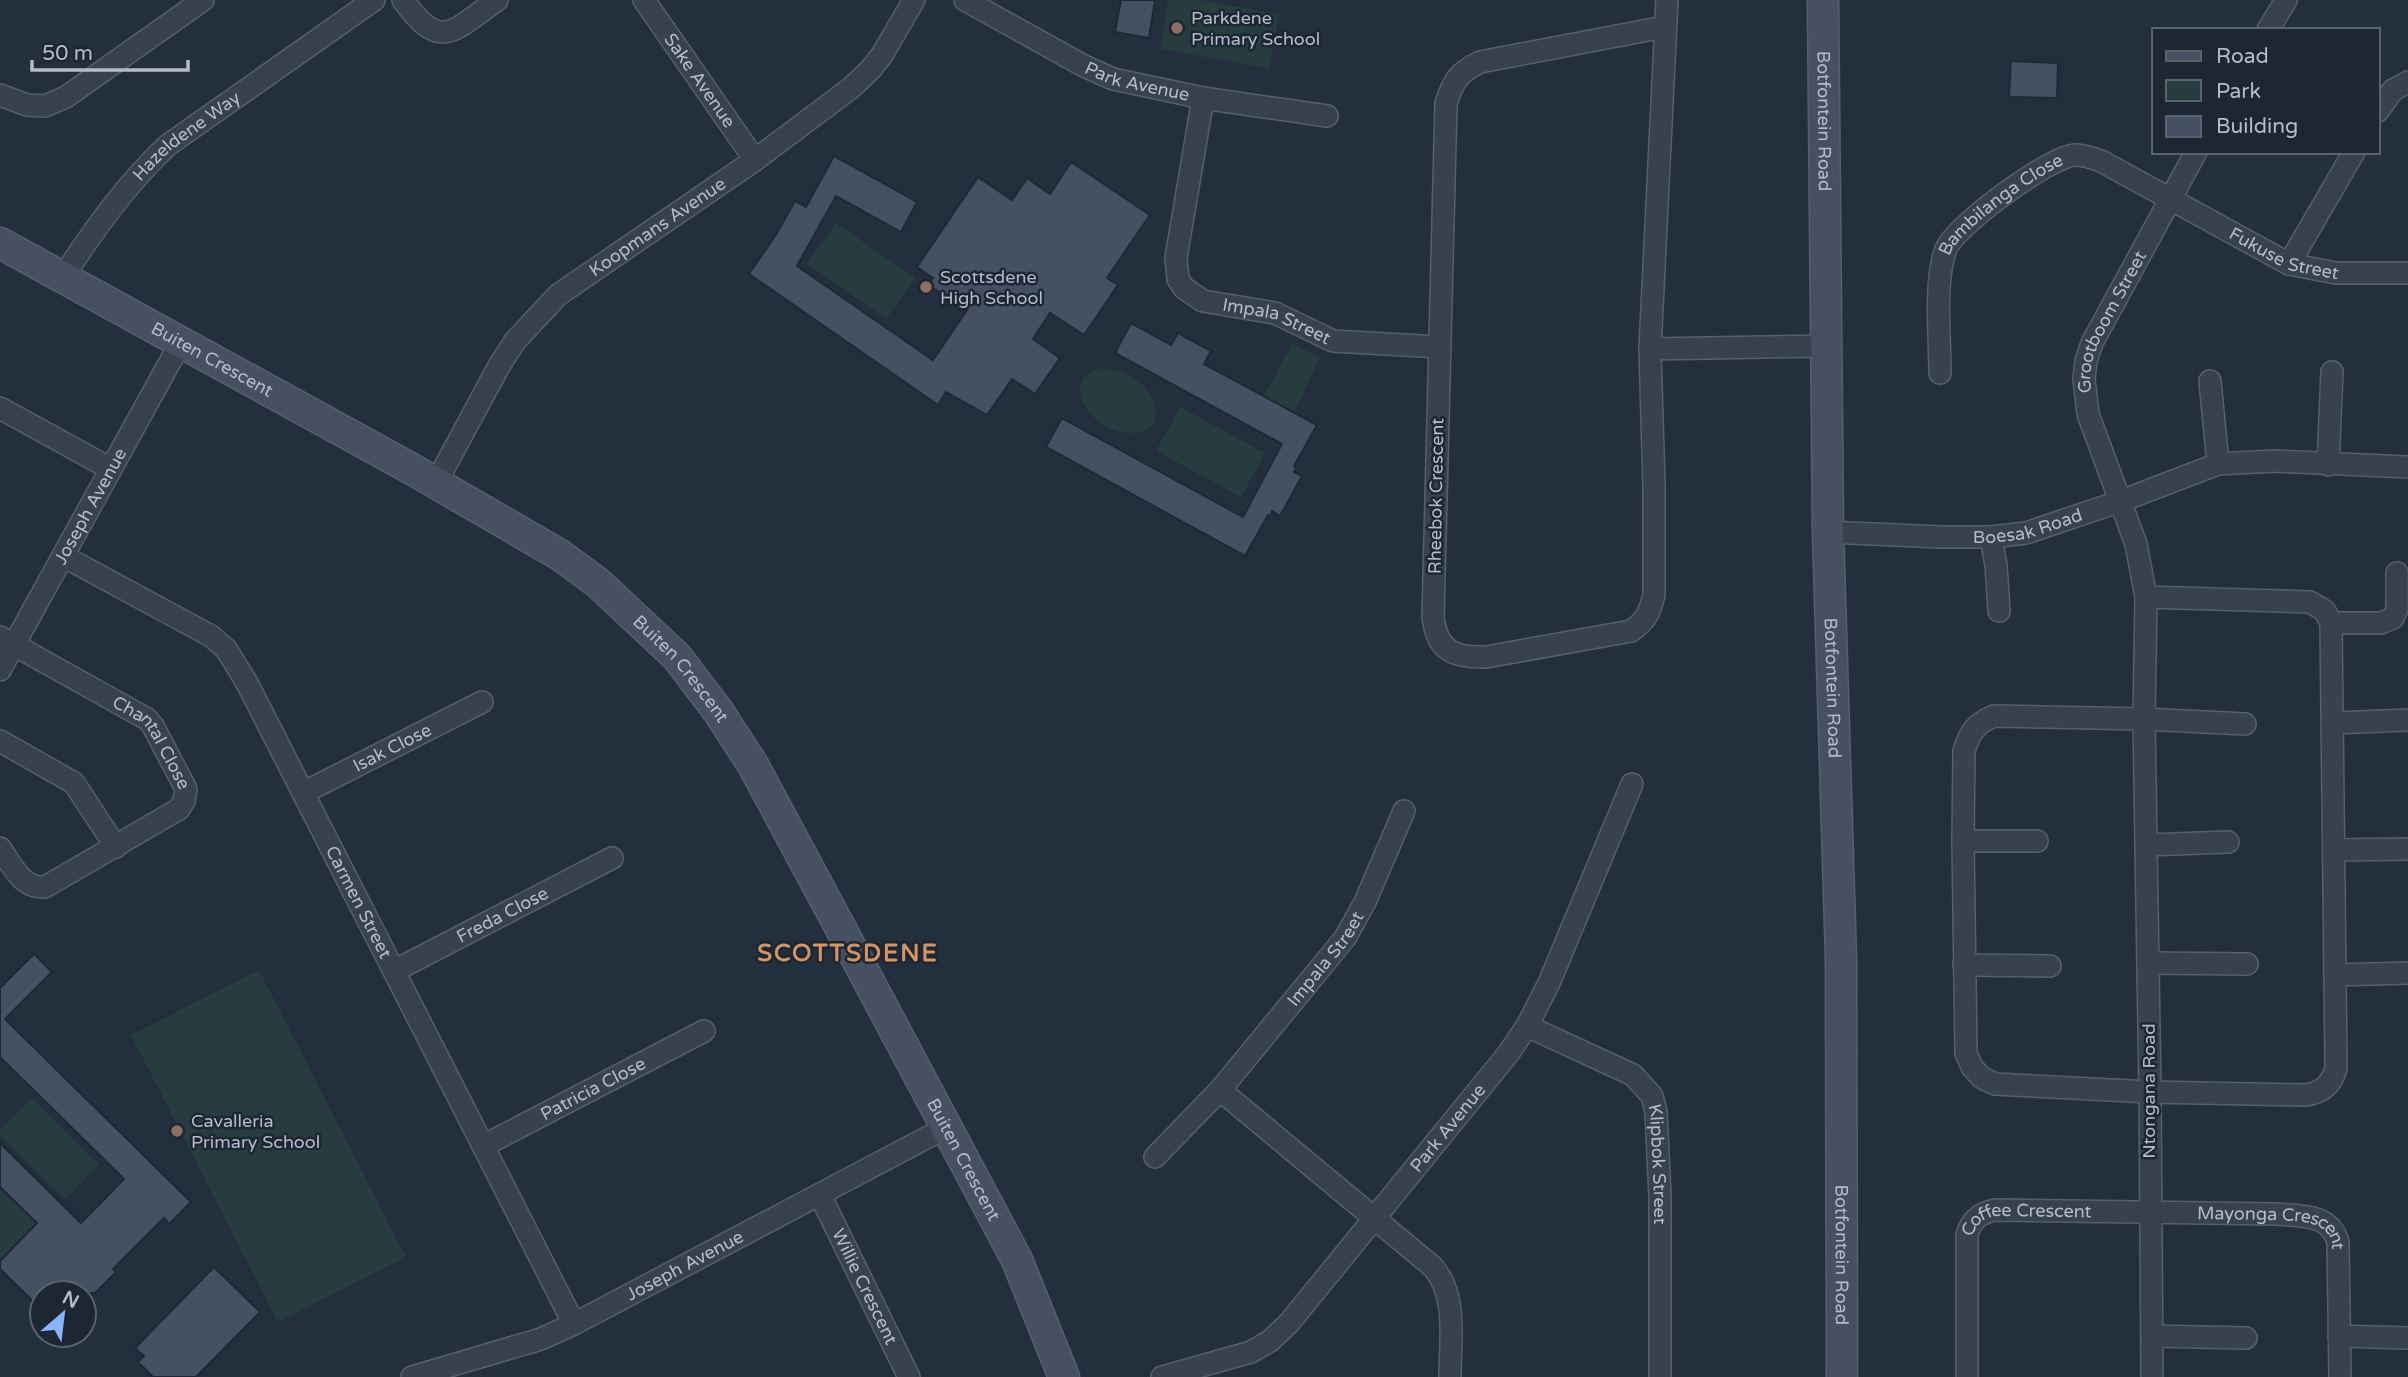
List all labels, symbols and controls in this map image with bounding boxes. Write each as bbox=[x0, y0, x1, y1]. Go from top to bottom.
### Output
place label: Parkdene Primary School bbox=[1191, 7, 1320, 50]
marker: Parkdene Primary School bbox=[1169, 20, 1185, 36]
scale bar bbox=[32, 28, 187, 72]
legend bbox=[2152, 28, 2380, 154]
street label: Sake Avenue bbox=[659, 29, 740, 132]
text: 50 m bbox=[42, 41, 93, 66]
text: Road bbox=[2216, 44, 2269, 69]
street label: Botfontein Road bbox=[1812, 51, 1836, 191]
street label: Park Avenue bbox=[1081, 57, 1192, 106]
text: Park bbox=[2216, 79, 2261, 104]
street label: Hazeldene Way bbox=[128, 86, 245, 185]
text: Building bbox=[2216, 114, 2298, 139]
street label: Bambilanga Close bbox=[1934, 149, 2066, 259]
street label: Koopmans Avenue bbox=[585, 172, 730, 281]
street label: Fukuse Street bbox=[2225, 222, 2341, 284]
street label: Grootboom Street bbox=[2073, 247, 2151, 394]
place label: Scottsdene High School bbox=[940, 266, 1043, 309]
marker: Scottsdene High School bbox=[918, 279, 934, 295]
street label: Impala Street bbox=[1221, 293, 1335, 349]
street label: Buiten Crescent bbox=[147, 317, 277, 402]
street label: Rheebok Crescent bbox=[1424, 418, 1448, 574]
street label: Joseph Avenue bbox=[49, 444, 131, 568]
street label: Boesak Road bbox=[1973, 504, 2085, 548]
street label: Buiten Crescent bbox=[628, 610, 734, 727]
street label: Botfontein Road bbox=[1820, 617, 1846, 758]
street label: Chantal Close bbox=[108, 691, 195, 793]
street label: Isak Close bbox=[349, 719, 435, 777]
street label: Carmen Street bbox=[321, 842, 397, 962]
street label: Freda Close bbox=[453, 882, 552, 948]
street label: Impala Street bbox=[1282, 907, 1369, 1011]
district label: SCOTTSDENE bbox=[757, 939, 939, 968]
street label: Ntongana Road bbox=[2138, 1023, 2160, 1159]
street label: Patricia Close bbox=[537, 1052, 649, 1125]
street label: Park Avenue bbox=[1405, 1079, 1490, 1177]
street label: Buiten Crescent bbox=[922, 1095, 1005, 1225]
street label: Klipbok Street bbox=[1643, 1102, 1671, 1225]
place label: Cavalleria Primary School bbox=[191, 1110, 320, 1153]
marker: Cavalleria Primary School bbox=[169, 1123, 185, 1139]
street label: Botfontein Road bbox=[1831, 1184, 1853, 1325]
street label: Coffee Crescent bbox=[1956, 1199, 2092, 1239]
street label: Mayonga Crescent bbox=[2197, 1202, 2349, 1250]
street label: Joseph Avenue bbox=[622, 1225, 747, 1306]
street label: Willie Crescent bbox=[827, 1225, 902, 1348]
north arrow bbox=[28, 1279, 98, 1349]
text: N bbox=[59, 1287, 82, 1313]

